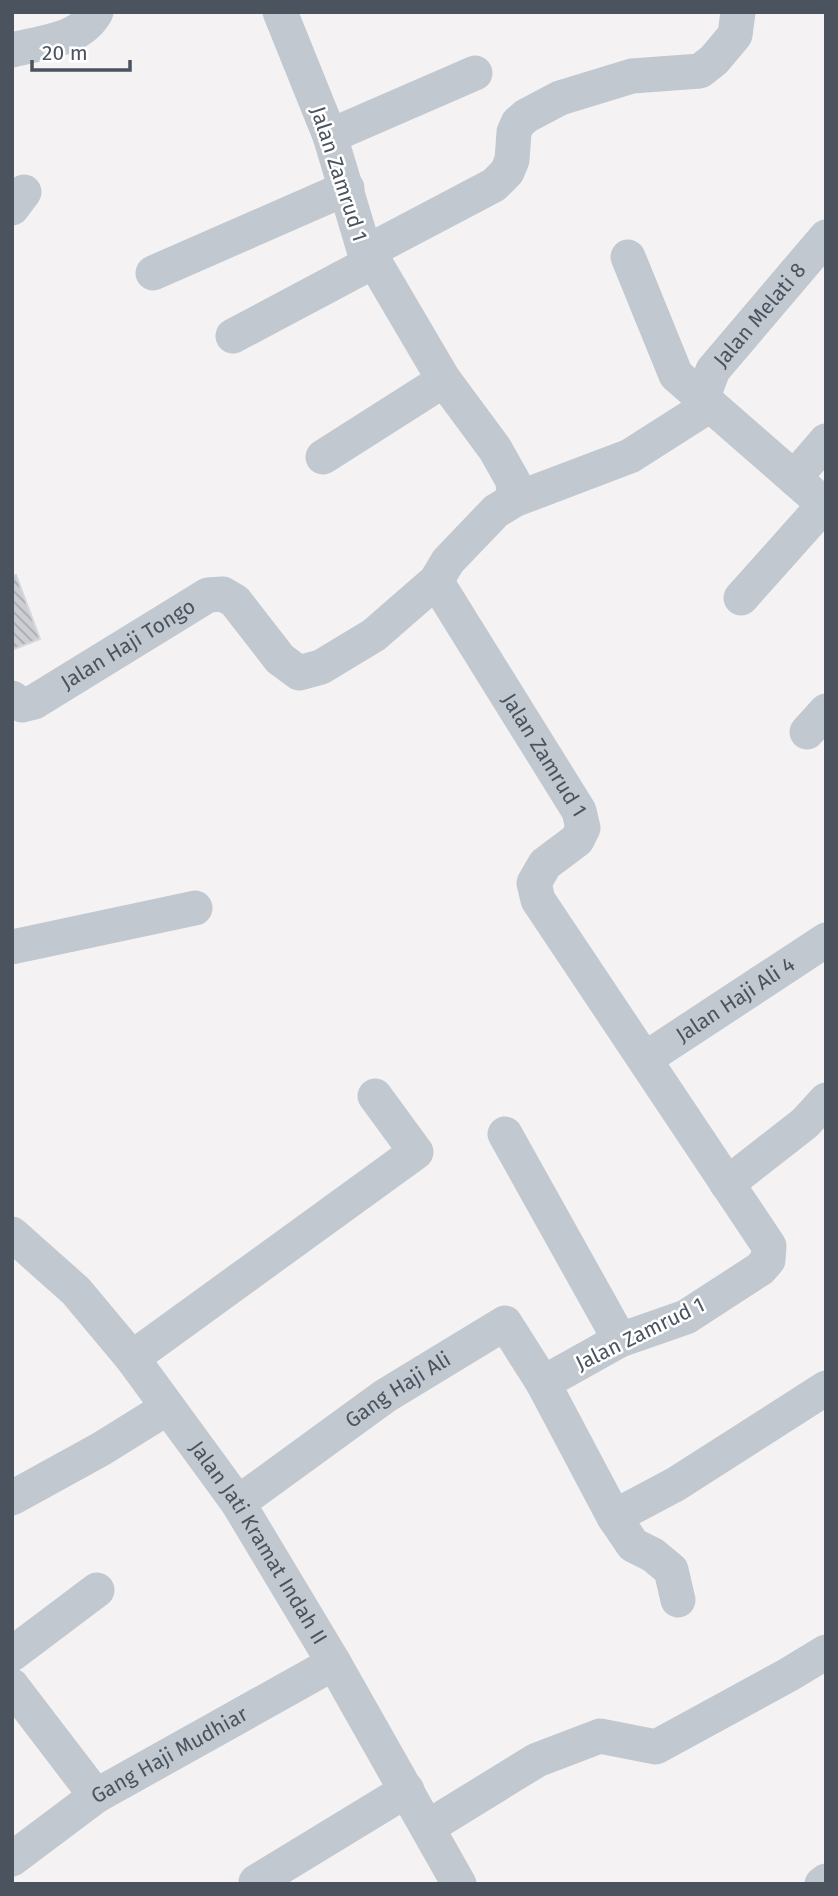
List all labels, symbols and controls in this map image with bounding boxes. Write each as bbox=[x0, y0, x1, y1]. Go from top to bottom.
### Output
scale bar bbox=[32, 28, 130, 72]
text: 20 m bbox=[42, 40, 88, 66]
street label: Jalan Zamrud 1 bbox=[305, 103, 373, 245]
street label: Jalan Melati 8 bbox=[708, 258, 811, 373]
street label: Jalan Haji Tongo bbox=[56, 593, 200, 695]
street label: Jalan Zamrud 1 bbox=[496, 688, 592, 822]
street label: Jalan Haji Ali 4 bbox=[671, 951, 800, 1048]
street label: Jalan Zamrud 1 bbox=[571, 1292, 709, 1376]
street label: Gang Haji Ali bbox=[340, 1346, 455, 1434]
street label: Jalan Jati Kramat Indah II bbox=[184, 1436, 333, 1649]
street label: Gang Haji Mudhiar bbox=[86, 1701, 252, 1809]

